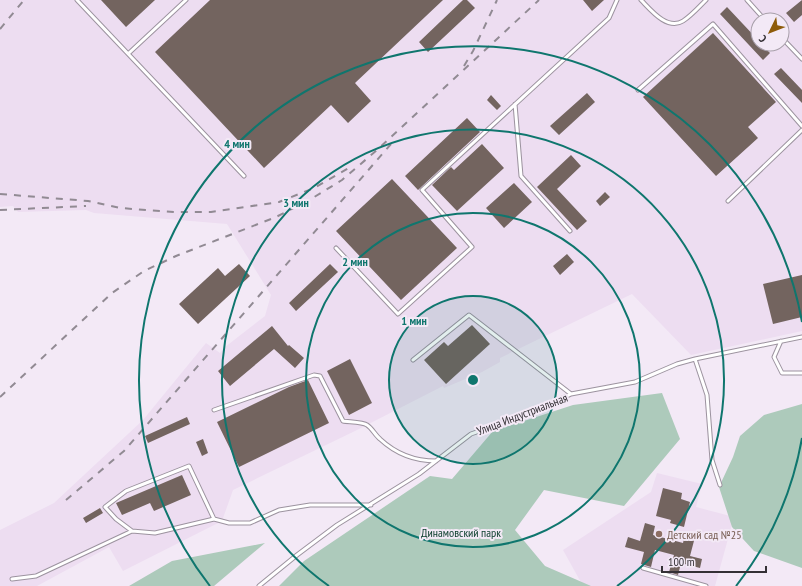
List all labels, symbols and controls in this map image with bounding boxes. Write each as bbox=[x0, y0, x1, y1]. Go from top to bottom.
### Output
north arrow bbox=[750, 12, 790, 52]
text: С bbox=[756, 32, 770, 45]
text: 4 мин bbox=[224, 136, 250, 151]
text: 3 мин bbox=[283, 195, 309, 210]
text: 2 мин bbox=[342, 254, 368, 269]
text: 1 мин bbox=[401, 313, 427, 328]
centre of rings bbox=[466, 373, 480, 387]
street label: Улица Индустриальная bbox=[474, 390, 570, 438]
park label: Динамовский парк bbox=[421, 525, 501, 540]
place label: Детский сад №25 bbox=[667, 527, 742, 542]
marker: Детский сад №25 bbox=[654, 529, 664, 539]
scale bar bbox=[662, 548, 766, 574]
text: 100 m bbox=[668, 554, 695, 569]

